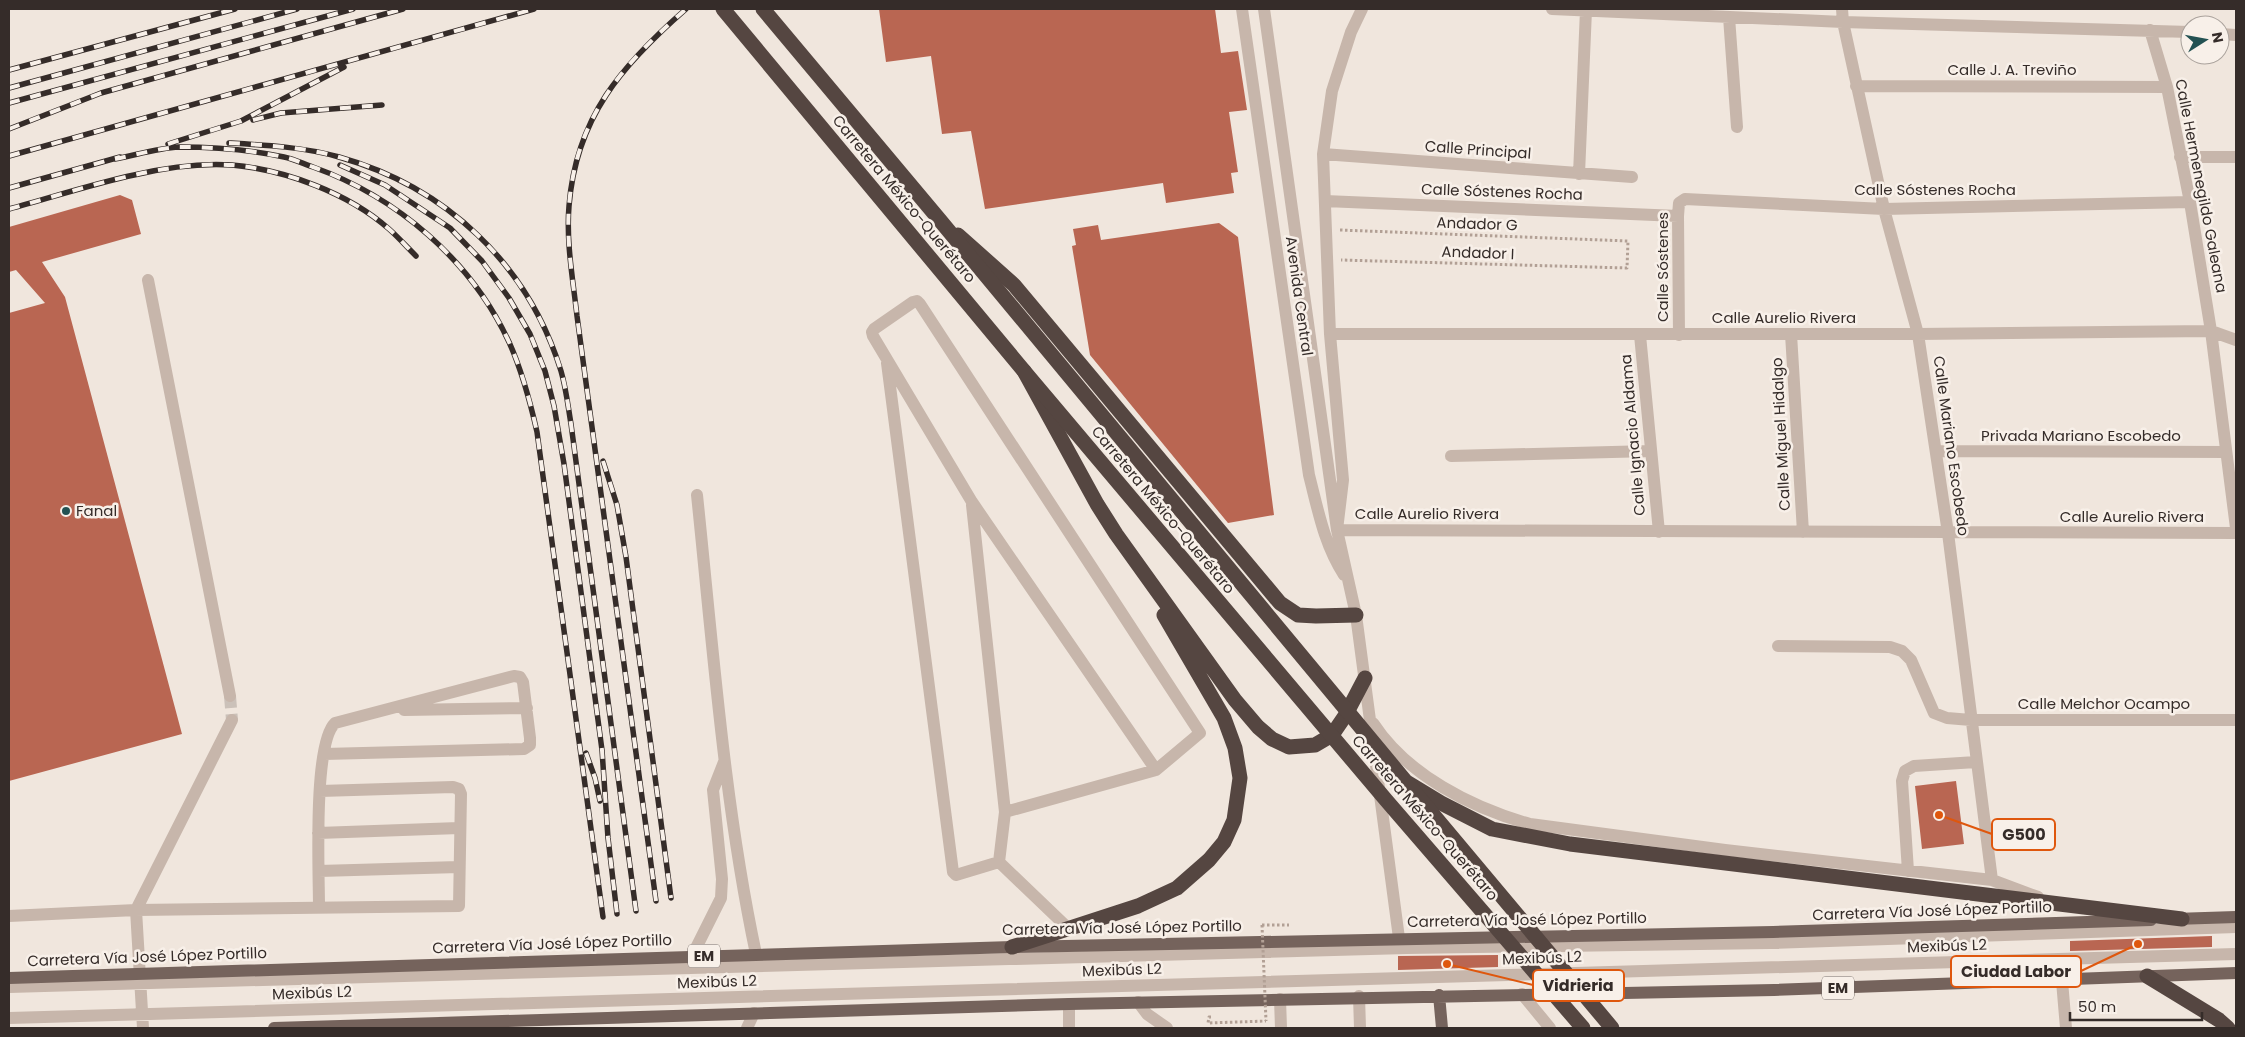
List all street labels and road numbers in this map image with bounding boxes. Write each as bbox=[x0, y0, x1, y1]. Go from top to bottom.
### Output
street label: Calle J. A. Treviño bbox=[1947, 59, 2077, 80]
street label: Calle Hermenegildo Galeana bbox=[2170, 77, 2233, 295]
street label: Carretera México-Querétaro bbox=[828, 110, 981, 287]
street label: Calle Principal bbox=[1424, 135, 1532, 164]
street label: Calle Sóstenes Rocha bbox=[1421, 178, 1583, 205]
street label: Calle Sóstenes Rocha bbox=[1854, 179, 2016, 200]
street label: Andador G bbox=[1436, 212, 1518, 235]
street label: Calle Sóstenes bbox=[1652, 212, 1673, 322]
street label: Avenida Central bbox=[1281, 235, 1318, 357]
street label: Andador I bbox=[1441, 241, 1515, 264]
street label: Calle Aurelio Rivera bbox=[1712, 307, 1856, 328]
street label: Calle Ignacio Aldama bbox=[1615, 353, 1650, 517]
street label: Calle Mariano Escobedo bbox=[1928, 355, 1975, 537]
street label: Calle Miguel Hidalgo bbox=[1766, 357, 1795, 511]
street label: Carretera México-Querétaro bbox=[1087, 421, 1240, 598]
street label: Privada Mariano Escobedo bbox=[1981, 425, 2181, 446]
street label: Calle Aurelio Rivera bbox=[1355, 503, 1499, 524]
street label: Calle Aurelio Rivera bbox=[2060, 506, 2204, 527]
street label: Calle Melchor Ocampo bbox=[2018, 693, 2190, 714]
street label: Carretera México-Querétaro bbox=[1348, 730, 1503, 905]
street label: Carretera Vía José López Portillo bbox=[1812, 896, 2052, 925]
street label: Carretera Vía José López Portillo bbox=[1407, 907, 1647, 932]
street label: Carretera Vía José López Portillo bbox=[1002, 915, 1242, 940]
street label: Carretera Vía José López Portillo bbox=[432, 929, 672, 958]
street label: Mexibús L2 bbox=[1907, 934, 1987, 957]
street label: Carretera Vía José López Portillo bbox=[27, 942, 267, 971]
road number: EM bbox=[688, 944, 720, 968]
street label: Mexibús L2 bbox=[1502, 946, 1582, 969]
street label: Mexibús L2 bbox=[1082, 958, 1162, 981]
street label: Mexibús L2 bbox=[677, 970, 757, 993]
road number: EM bbox=[1822, 976, 1854, 1000]
street label: Mexibús L2 bbox=[272, 981, 352, 1004]

